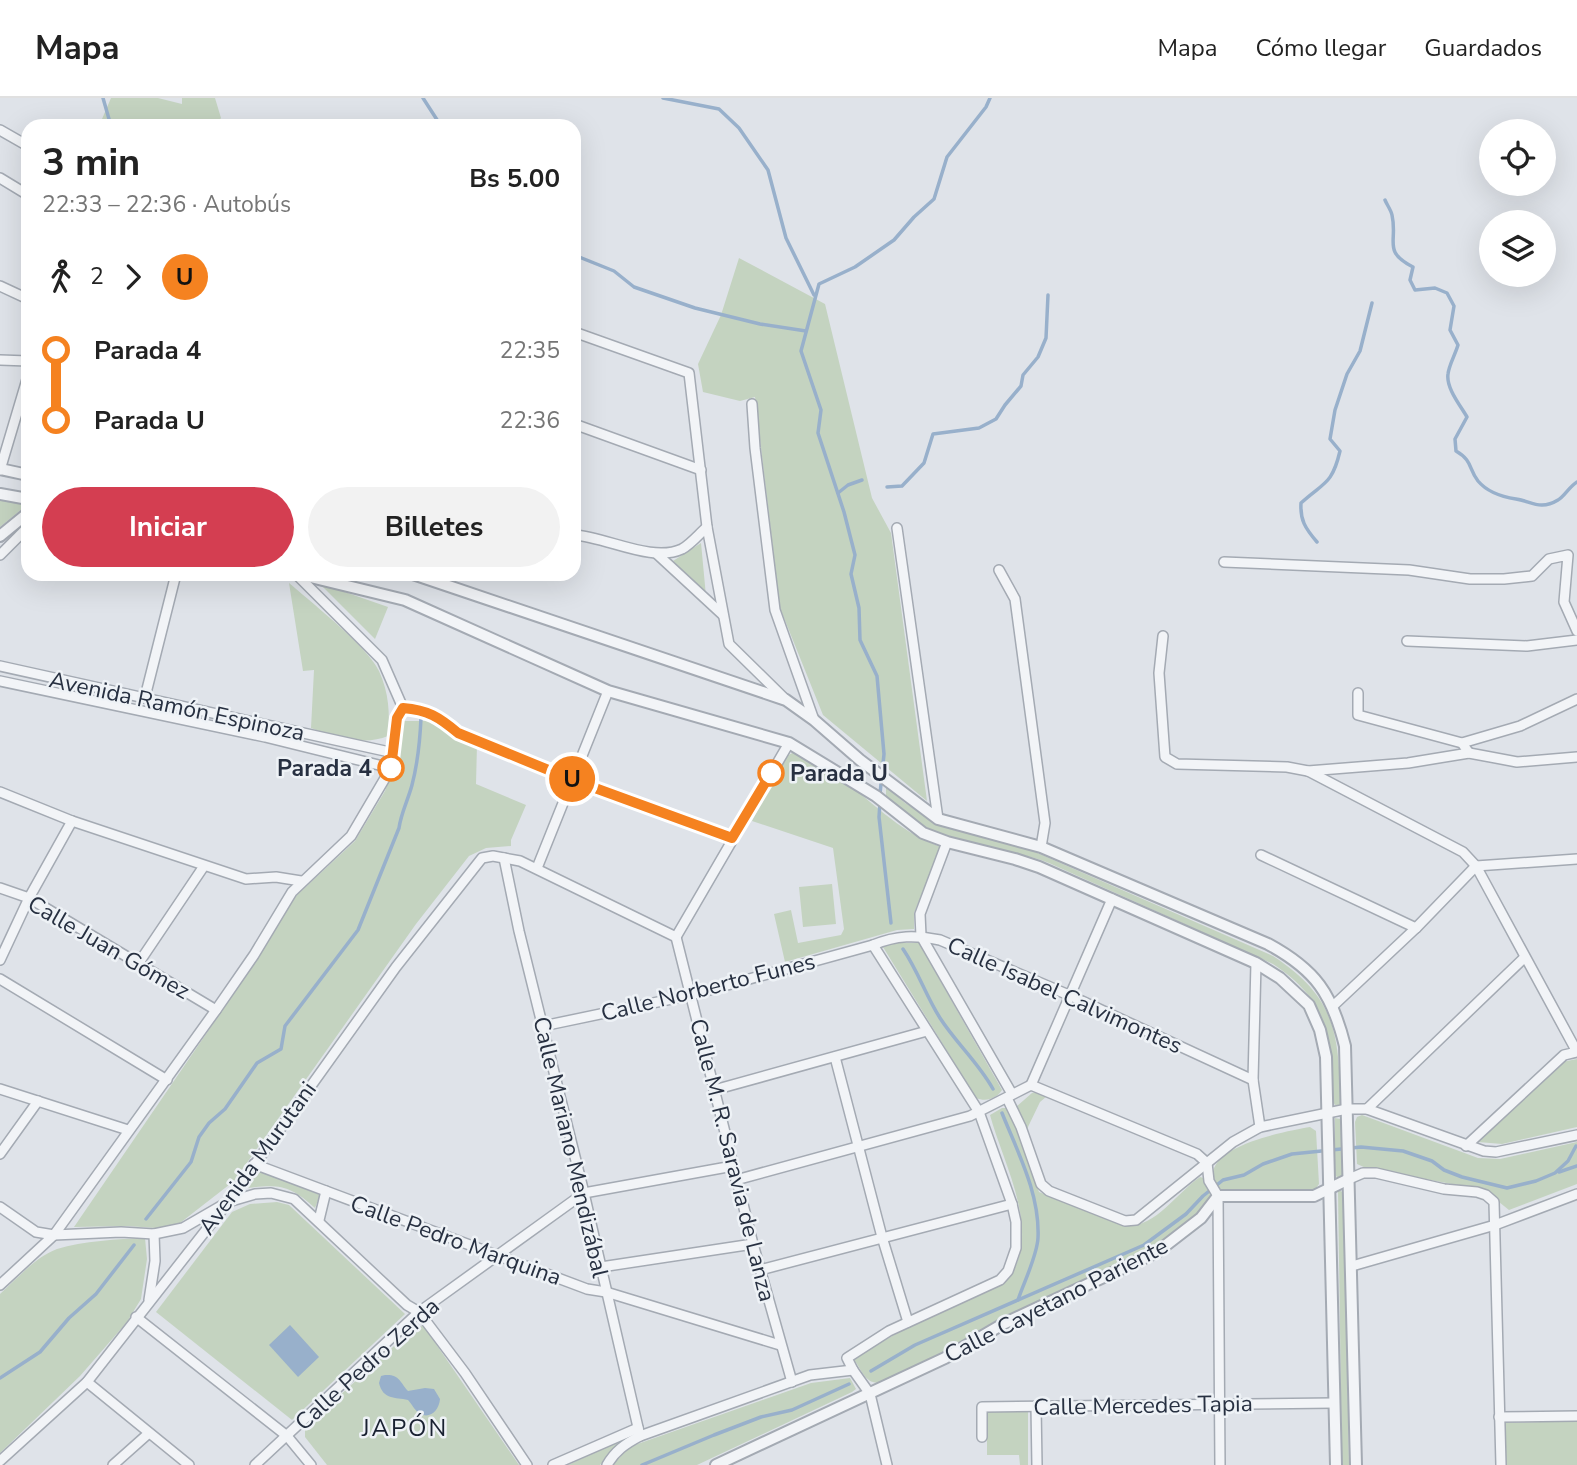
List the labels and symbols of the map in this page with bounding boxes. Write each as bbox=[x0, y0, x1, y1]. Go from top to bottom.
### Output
street label: Avenida Ramón Espinoza bbox=[46, 664, 307, 749]
place label: Parada 4 bbox=[277, 753, 372, 784]
marker: Parada 4 bbox=[378, 755, 404, 781]
line badge: U bbox=[549, 756, 595, 802]
place label: Parada U bbox=[790, 758, 888, 789]
marker: Parada U bbox=[758, 760, 784, 786]
street label: Calle Juan Gómez bbox=[22, 888, 196, 1006]
street label: Calle Isabel Calvimontes bbox=[942, 930, 1187, 1061]
street label: Calle Norberto Funes bbox=[598, 946, 818, 1029]
street label: Calle Mariano Mendizábal bbox=[525, 1013, 616, 1281]
street label: Calle M. R. Saravia de Lanza bbox=[682, 1016, 783, 1305]
street label: Avenida Murutani bbox=[191, 1075, 324, 1241]
street label: Calle Pedro Marquina bbox=[346, 1188, 566, 1293]
street label: Calle Cayetano Pariente bbox=[939, 1231, 1173, 1370]
street label: Calle Pedro Zerda bbox=[288, 1291, 446, 1438]
street label: Calle Mercedes Tapia bbox=[1033, 1388, 1253, 1423]
district label: JAPÓN bbox=[361, 1412, 448, 1444]

